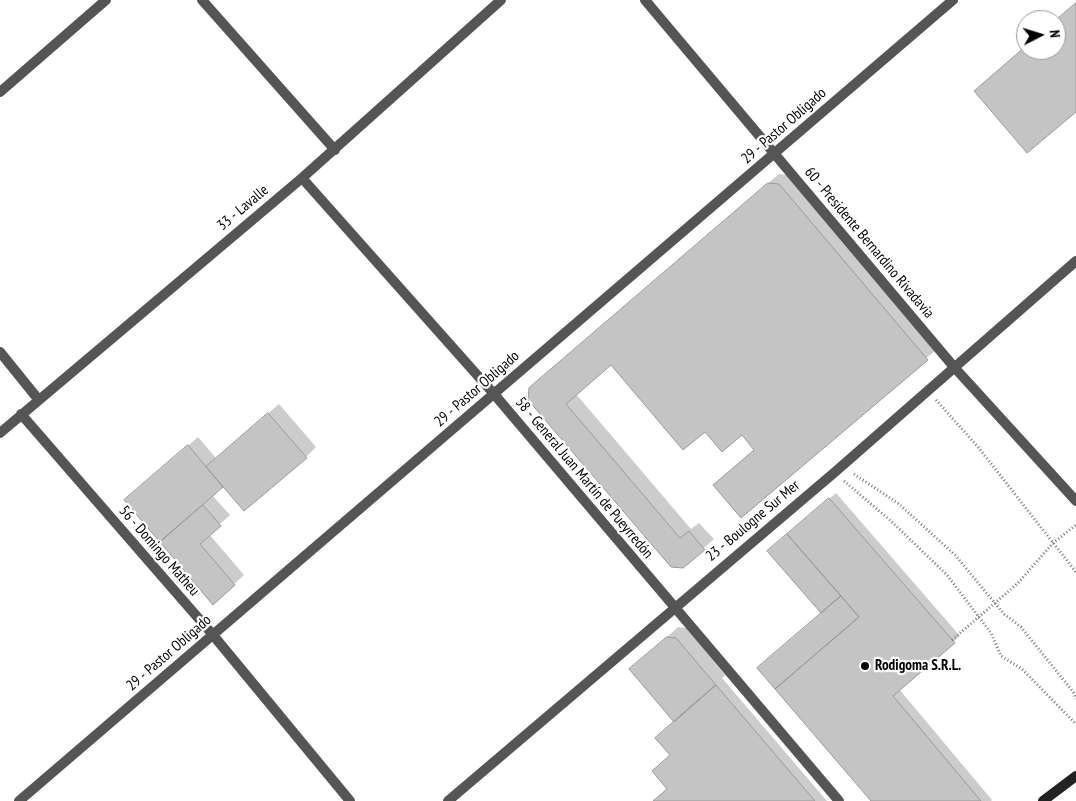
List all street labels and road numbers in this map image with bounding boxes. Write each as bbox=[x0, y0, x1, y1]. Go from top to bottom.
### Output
street label: 29 - Pastor Obligado bbox=[738, 84, 830, 168]
street label: 60 - Presidente Bernardino Rivadavia bbox=[800, 164, 938, 322]
street label: 33 - Lavalle bbox=[214, 181, 272, 235]
street label: 29 - Pastor Obligado bbox=[431, 347, 523, 431]
street label: 58 - General Juan Martín de Pueyrredón bbox=[511, 394, 657, 562]
street label: 23 - Boulogne Sur Mer bbox=[702, 477, 804, 565]
street label: 56 - Domingo Matheu bbox=[115, 502, 203, 600]
street label: 29 - Pastor Obligado bbox=[123, 611, 215, 695]

